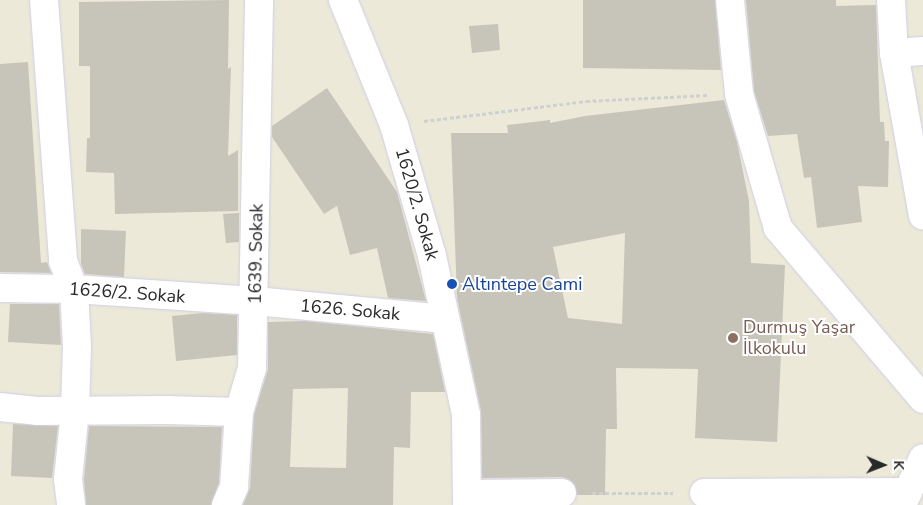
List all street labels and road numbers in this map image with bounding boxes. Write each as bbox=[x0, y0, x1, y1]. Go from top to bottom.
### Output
street label: 1620/2. Sokak bbox=[391, 145, 443, 263]
street label: 1639. Sokak bbox=[244, 204, 268, 304]
street label: 1626/2. Sokak bbox=[68, 278, 186, 308]
street label: 1626. Sokak bbox=[299, 295, 401, 325]

